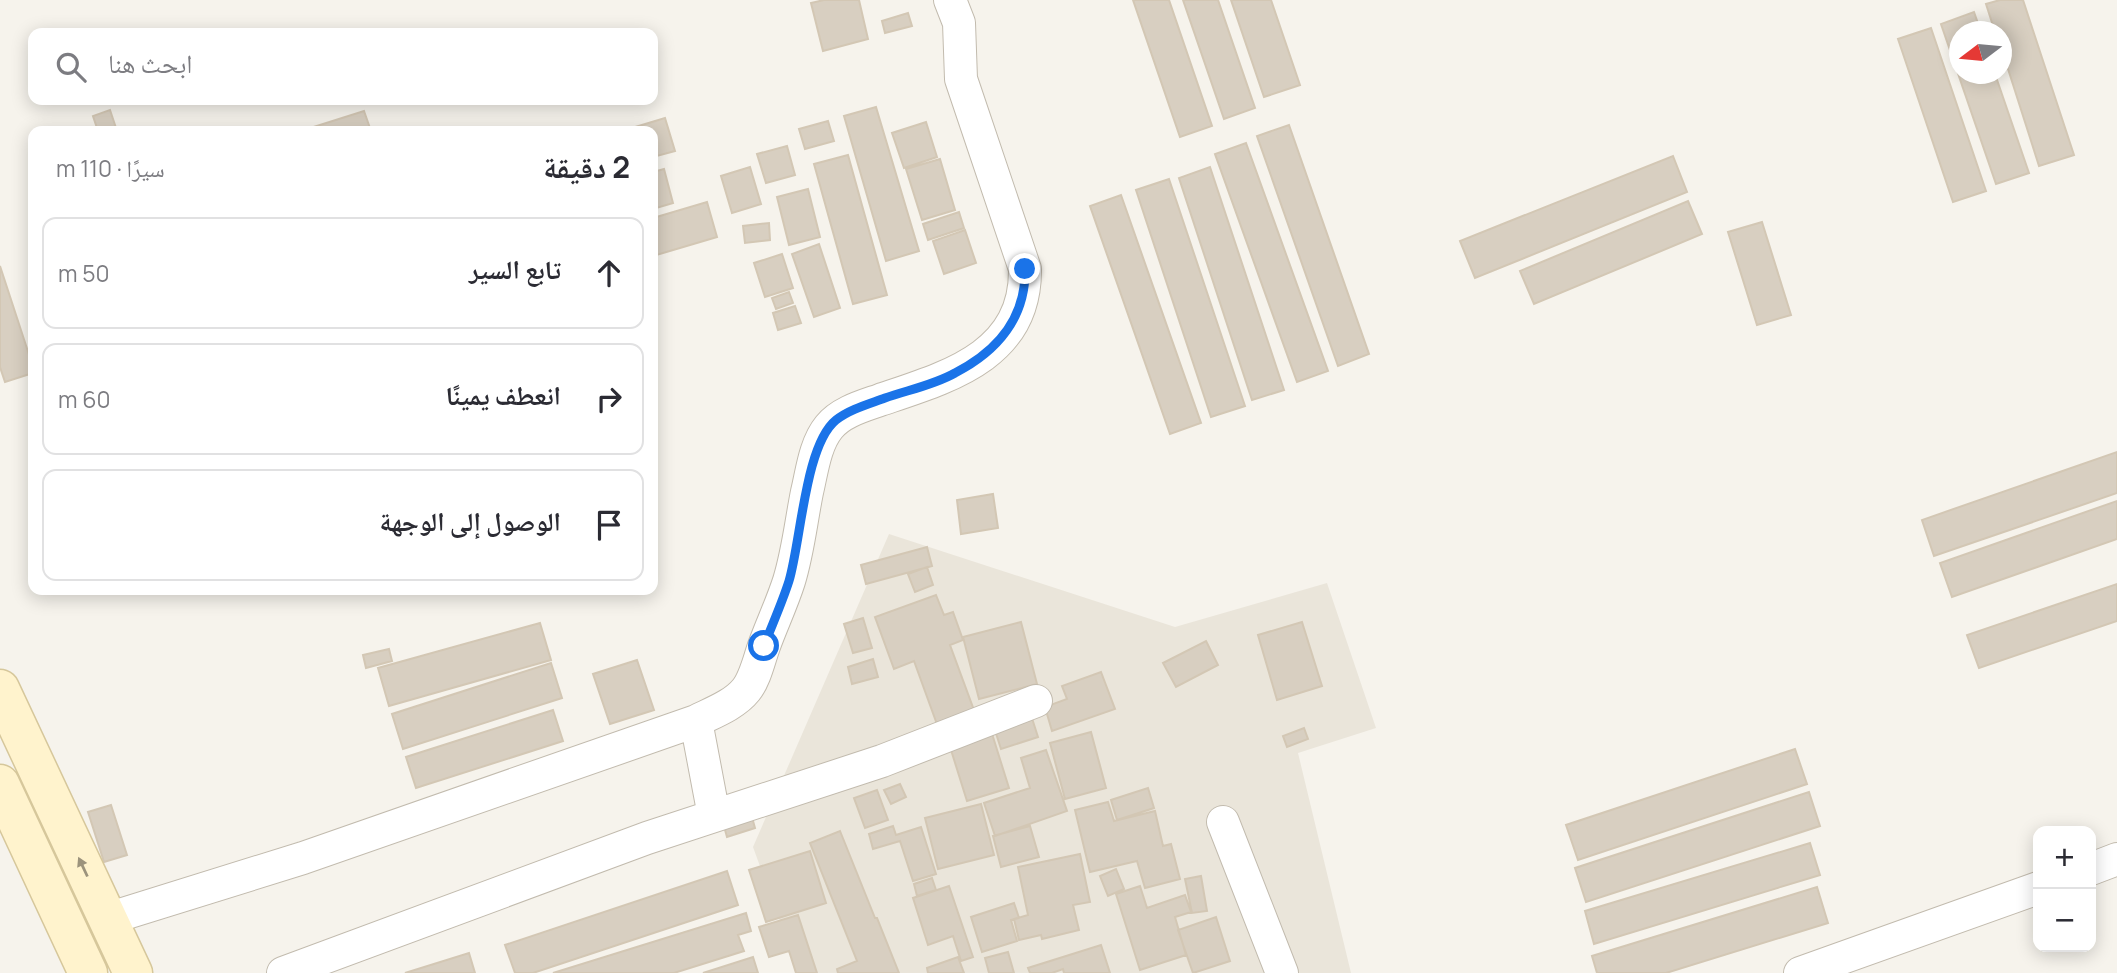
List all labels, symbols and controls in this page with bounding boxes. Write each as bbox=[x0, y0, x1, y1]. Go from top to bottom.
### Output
north arrow bbox=[1949, 21, 2012, 84]
search box bbox=[28, 28, 658, 105]
text: ابحث هنا bbox=[108, 45, 192, 81]
icon: search bbox=[52, 48, 90, 86]
text: 2 دقيقة bbox=[543, 146, 630, 187]
text: سيرًا · 110 m bbox=[56, 152, 165, 184]
text: تابع السير bbox=[469, 251, 561, 287]
route end bbox=[1009, 253, 1040, 284]
icon: ahead bbox=[590, 254, 628, 292]
text: 50 m bbox=[58, 257, 109, 289]
text: انعطف يمينًا bbox=[446, 377, 561, 413]
icon: right bbox=[590, 380, 628, 418]
text: 60 m bbox=[58, 383, 110, 415]
text: الوصول إلى الوجهة bbox=[380, 503, 561, 539]
icon: arrive bbox=[590, 506, 628, 544]
route start bbox=[748, 630, 779, 661]
map controls bbox=[2033, 826, 2096, 952]
button: + bbox=[2033, 826, 2096, 889]
one-way arrow bbox=[77, 857, 89, 877]
button: − bbox=[2033, 889, 2096, 952]

